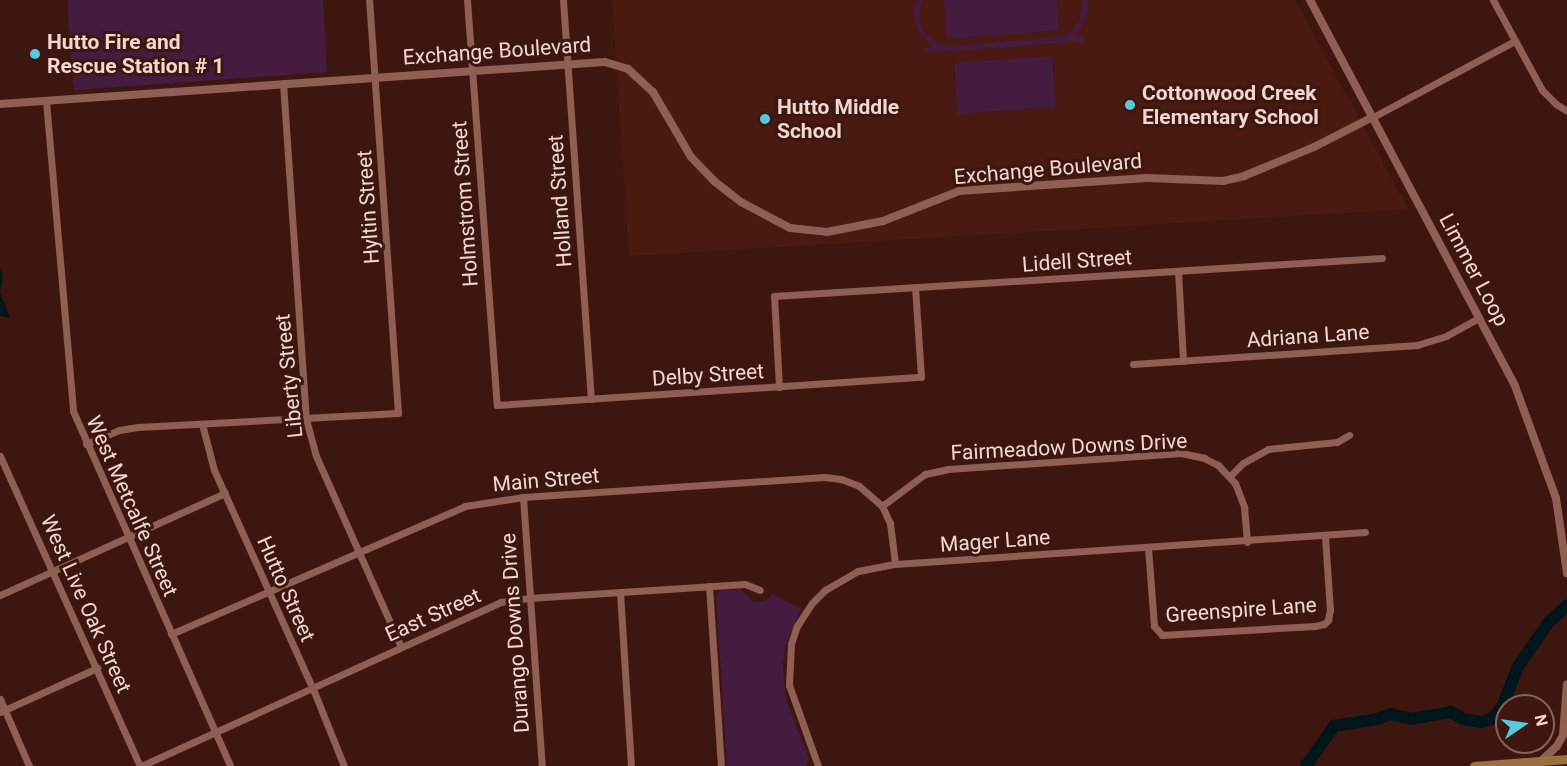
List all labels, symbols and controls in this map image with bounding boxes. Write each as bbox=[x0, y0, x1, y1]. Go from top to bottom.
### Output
place label: Hutto Fire and Rescue Station # 1 bbox=[47, 29, 224, 79]
street label: Exchange Boulevard bbox=[402, 32, 592, 70]
marker: Hutto Fire and Rescue Station # 1 bbox=[28, 47, 42, 61]
place label: Cottonwood Creek Elementary School bbox=[1142, 80, 1319, 130]
place label: Hutto Middle School bbox=[777, 94, 899, 144]
marker: Cottonwood Creek Elementary School bbox=[1123, 98, 1137, 112]
marker: Hutto Middle School bbox=[758, 112, 772, 126]
street label: Holmstrom Street bbox=[447, 120, 483, 288]
street label: Holland Street bbox=[543, 134, 577, 268]
street label: Exchange Boulevard bbox=[953, 148, 1143, 190]
street label: Hyltin Street bbox=[351, 149, 385, 265]
street label: Limmer Loop bbox=[1434, 209, 1514, 331]
street label: Lidell Street bbox=[1021, 245, 1133, 277]
street label: Liberty Street bbox=[270, 313, 308, 439]
street label: Adriana Lane bbox=[1246, 319, 1370, 353]
street label: Delby Street bbox=[651, 359, 765, 391]
street label: West Metcalfe Street bbox=[81, 412, 183, 600]
street label: Fairmeadow Downs Drive bbox=[950, 428, 1188, 466]
street label: Main Street bbox=[492, 463, 600, 497]
street label: West Live Oak Street bbox=[35, 511, 137, 697]
street label: Mager Lane bbox=[939, 525, 1051, 557]
street label: Hutto Street bbox=[252, 532, 320, 646]
street label: Durango Downs Drive bbox=[495, 532, 535, 734]
street label: East Street bbox=[381, 583, 485, 647]
street label: Greenspire Lane bbox=[1165, 592, 1317, 628]
north arrow bbox=[1495, 694, 1555, 754]
text: N bbox=[1531, 713, 1552, 728]

